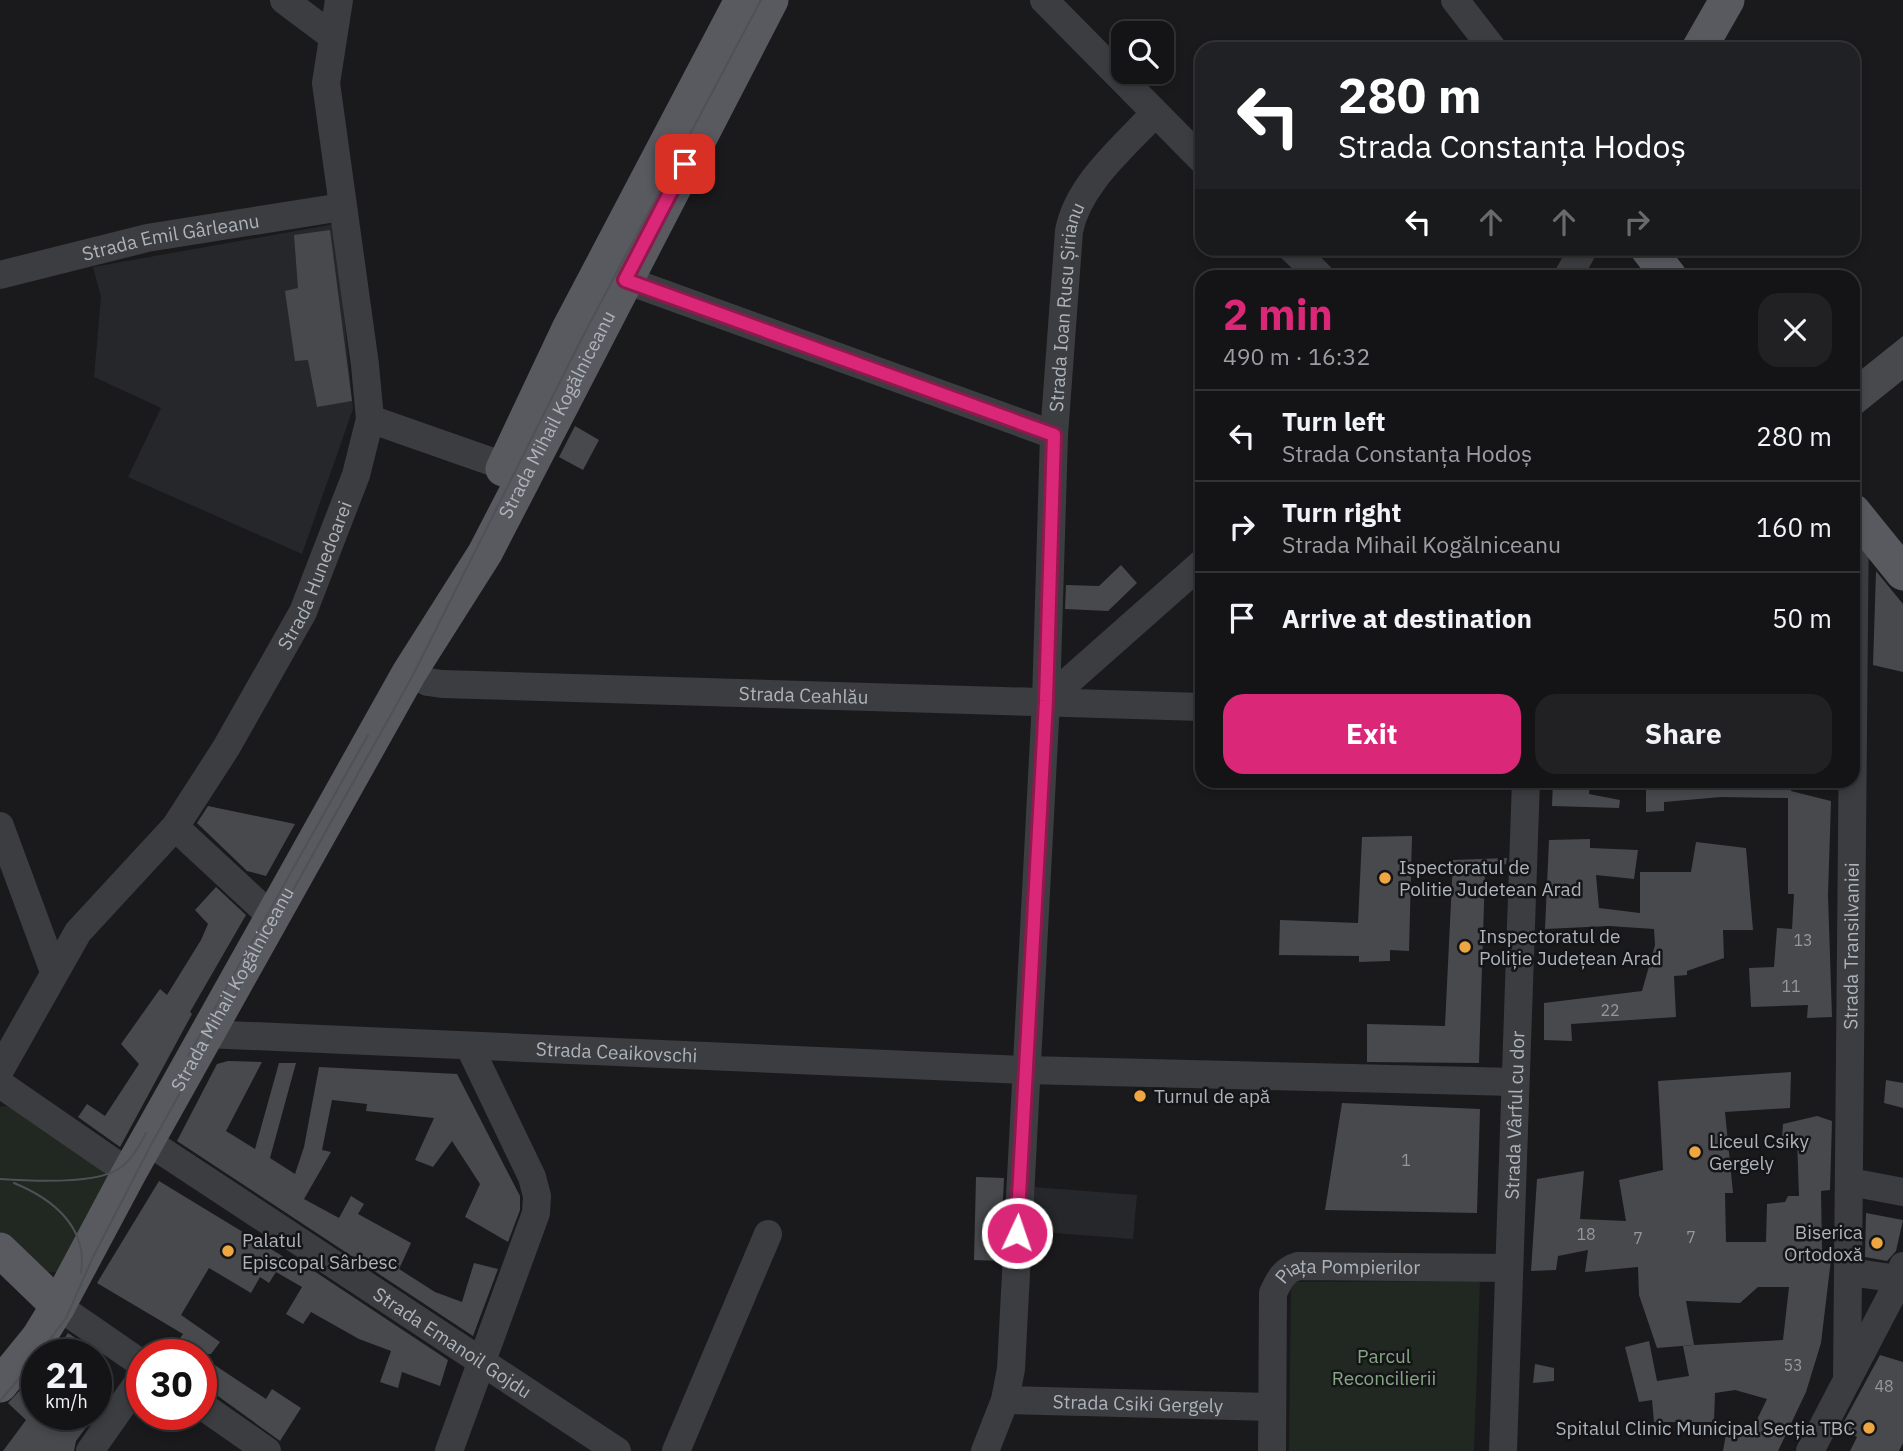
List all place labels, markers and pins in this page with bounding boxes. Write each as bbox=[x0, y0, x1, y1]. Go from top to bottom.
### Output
pin bbox=[655, 134, 715, 194]
place label: Ispectoratul de Politie Judetean Arad bbox=[1399, 855, 1582, 901]
marker: Ispectoratul de Politie Judetean Arad bbox=[1377, 870, 1393, 886]
place label: Inspectoratul de Poliție Județean Arad bbox=[1479, 924, 1662, 970]
marker: Inspectoratul de Poliție Județean Arad bbox=[1457, 939, 1473, 955]
place label: Turnul de apă bbox=[1154, 1084, 1270, 1108]
marker: Turnul de apă bbox=[1132, 1088, 1148, 1104]
place label: Liceul Csiky Gergely bbox=[1709, 1129, 1809, 1175]
marker: Liceul Csiky Gergely bbox=[1687, 1144, 1703, 1160]
place label: Biserica Ortodoxă bbox=[1784, 1220, 1863, 1266]
place label: Palatul Episcopal Sârbesc bbox=[242, 1228, 398, 1274]
marker: Biserica Ortodoxă bbox=[1869, 1235, 1885, 1251]
marker: Palatul Episcopal Sârbesc bbox=[220, 1243, 236, 1259]
place label: Spitalul Clinic Municipal Secția TBC bbox=[1555, 1416, 1855, 1440]
marker: Spitalul Clinic Municipal Secția TBC bbox=[1861, 1420, 1877, 1436]

